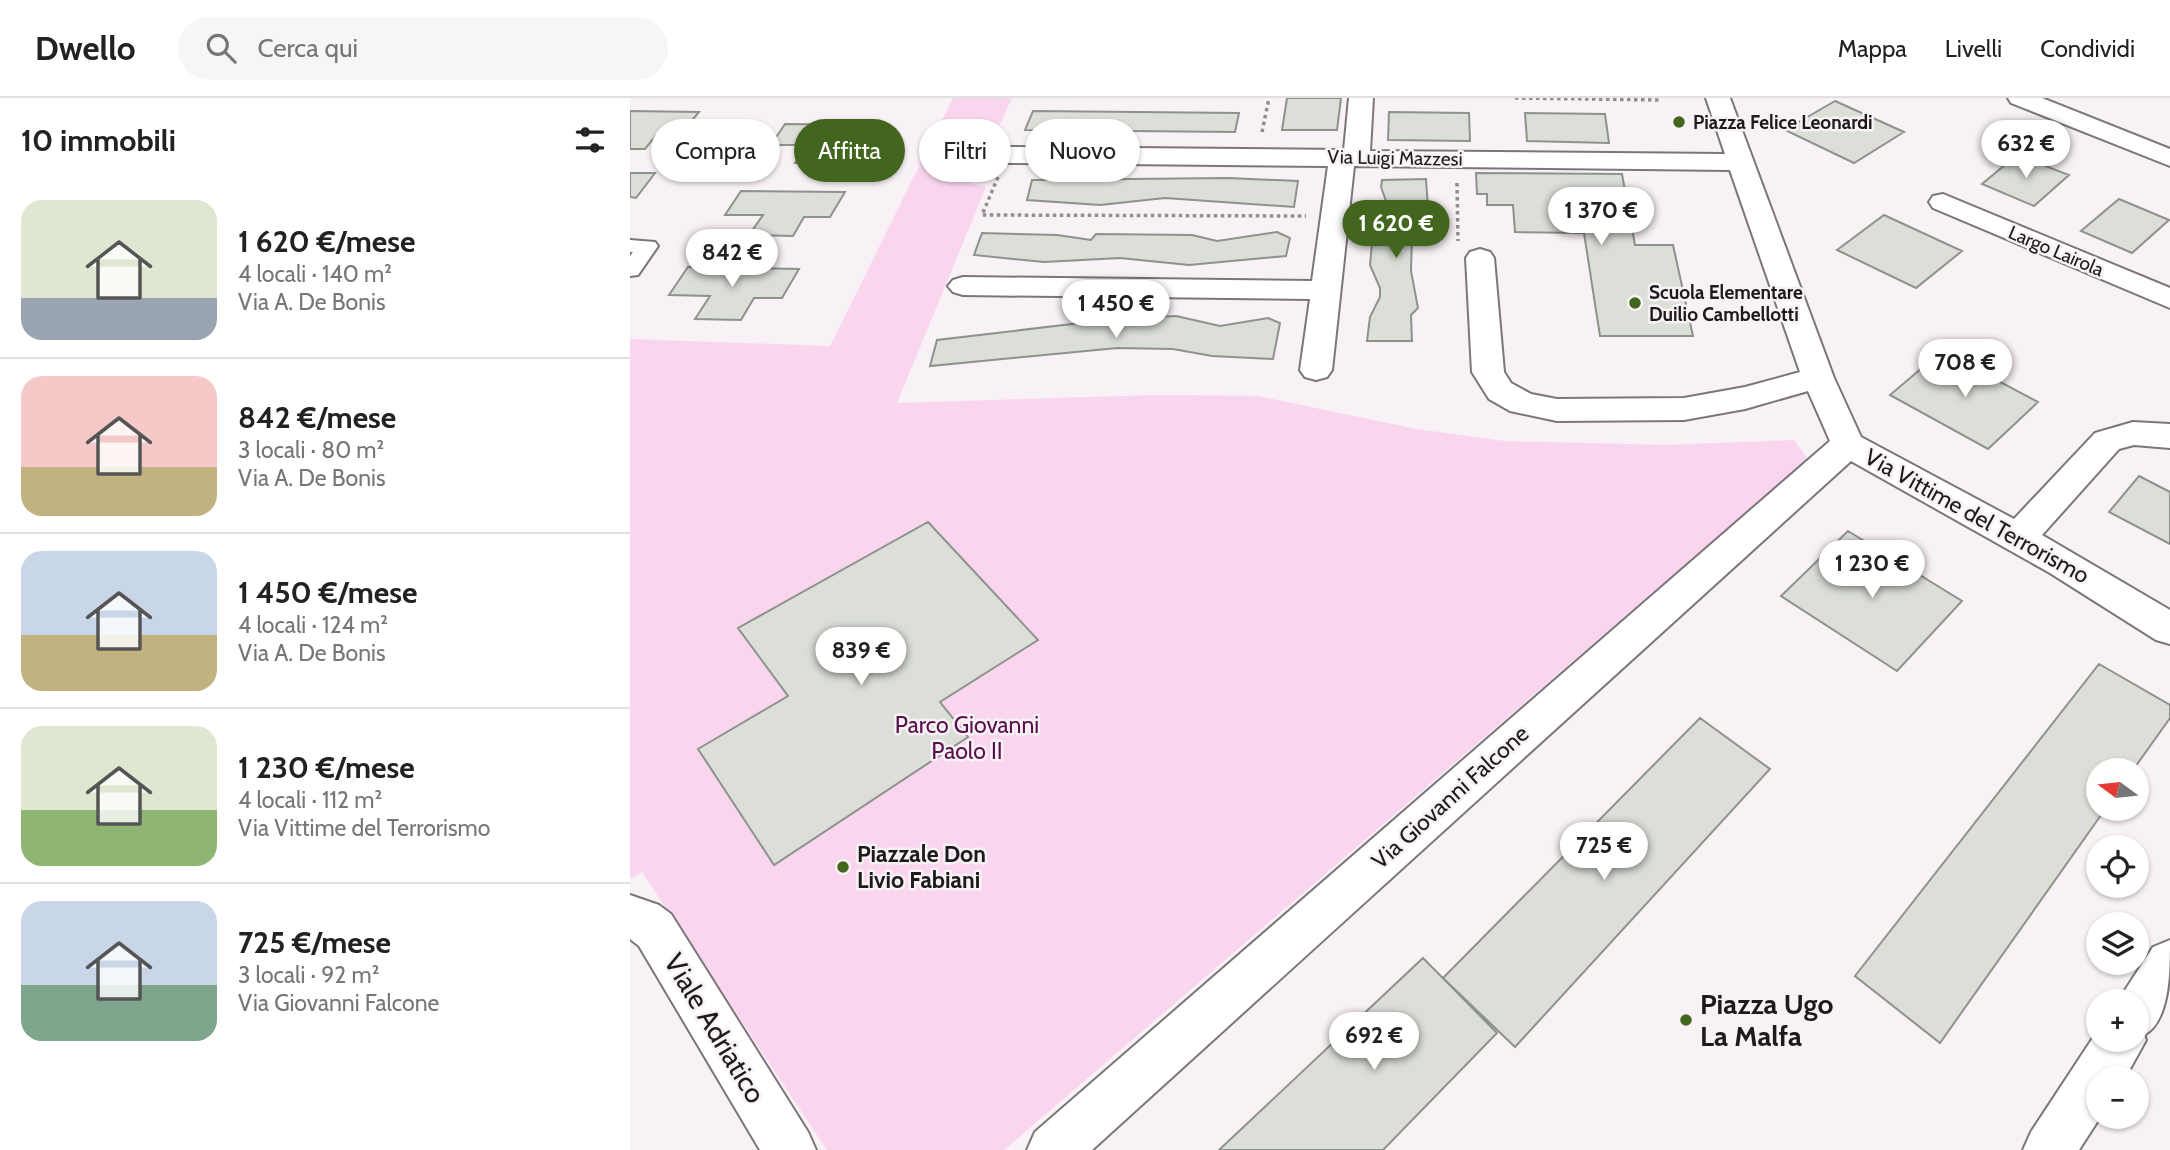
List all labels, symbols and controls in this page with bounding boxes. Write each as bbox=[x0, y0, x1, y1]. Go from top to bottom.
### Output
search box bbox=[178, 17, 668, 80]
text: Dwello bbox=[35, 28, 136, 68]
icon: search bbox=[202, 29, 240, 67]
text: Cerca qui bbox=[258, 32, 358, 64]
text: Mappa bbox=[1838, 34, 1907, 63]
text: Livelli bbox=[1945, 34, 2002, 63]
text: Condividi bbox=[2040, 34, 2135, 63]
place label: Piazza Felice Leonardi bbox=[1693, 111, 1873, 134]
marker: Piazza Felice Leonardi bbox=[1671, 114, 1687, 130]
chip: Compra bbox=[651, 119, 780, 182]
chip: Affitta bbox=[794, 119, 905, 182]
chip: Filtri bbox=[919, 119, 1011, 182]
chip: Nuovo bbox=[1025, 119, 1140, 182]
pin: 632 € bbox=[1977, 120, 2075, 180]
icon: filters bbox=[571, 121, 609, 159]
text: 10 immobili bbox=[21, 122, 176, 159]
text: 632 € bbox=[1997, 129, 2055, 157]
street label: Via Luigi Mazzesi bbox=[1327, 145, 1463, 171]
pin: 1 370 € bbox=[1536, 188, 1666, 247]
text: 1 370 € bbox=[1564, 196, 1638, 224]
pin: 1 620 € bbox=[1331, 200, 1461, 260]
text: 1 620 € bbox=[1359, 209, 1433, 237]
street label: Largo Lairola bbox=[2005, 221, 2107, 281]
text: 1 620 €/mese bbox=[238, 223, 415, 260]
icon: home bbox=[77, 228, 161, 312]
pin: 842 € bbox=[683, 230, 781, 289]
text: 842 € bbox=[702, 238, 762, 266]
text: 4 locali · 140 m² bbox=[238, 260, 392, 288]
pin: 1 450 € bbox=[1051, 280, 1181, 340]
place label: Scuola Elementare Duilio Cambellotti bbox=[1649, 281, 1803, 326]
text: Via A. De Bonis bbox=[238, 288, 385, 316]
text: 1 450 € bbox=[1078, 289, 1154, 317]
marker: Scuola Elementare Duilio Cambellotti bbox=[1627, 295, 1643, 311]
pin: 708 € bbox=[1916, 340, 2014, 399]
text: 708 € bbox=[1934, 348, 1996, 376]
text: 842 €/mese bbox=[238, 399, 396, 436]
icon: home bbox=[77, 404, 161, 488]
text: 3 locali · 80 m² bbox=[238, 436, 384, 464]
street label: Via Vittime del Terrorismo bbox=[1860, 443, 2094, 589]
text: Via A. De Bonis bbox=[238, 464, 385, 492]
pin: 1 230 € bbox=[1807, 540, 1937, 600]
text: 1 230 € bbox=[1835, 549, 1909, 577]
text: 1 450 €/mese bbox=[238, 574, 417, 611]
icon: home bbox=[77, 579, 161, 663]
text: 4 locali · 124 m² bbox=[238, 611, 388, 639]
pin: 839 € bbox=[812, 628, 910, 687]
text: 839 € bbox=[831, 636, 891, 664]
text: Via A. De Bonis bbox=[238, 639, 385, 667]
park label: Parco Giovanni Paolo II bbox=[895, 711, 1039, 765]
street label: Via Giovanni Falcone bbox=[1366, 719, 1534, 875]
text: 1 230 €/mese bbox=[238, 749, 415, 786]
icon: home bbox=[77, 754, 161, 838]
north arrow bbox=[2086, 758, 2149, 821]
map controls bbox=[2086, 758, 2149, 1129]
text: 4 locali · 112 m² bbox=[238, 786, 382, 814]
text: Via Vittime del Terrorismo bbox=[238, 814, 490, 842]
pin: 725 € bbox=[1555, 822, 1653, 882]
text: 725 € bbox=[1576, 831, 1632, 859]
button: locate bbox=[2086, 835, 2149, 898]
place label: Piazzale Don Livio Fabiani bbox=[857, 840, 986, 894]
marker: Piazzale Don Livio Fabiani bbox=[835, 859, 851, 875]
button: layers bbox=[2086, 912, 2149, 975]
text: 725 €/mese bbox=[238, 924, 391, 961]
icon: home bbox=[77, 929, 161, 1013]
street label: Viale Adriatico bbox=[657, 947, 773, 1109]
text: 3 locali · 92 m² bbox=[238, 961, 379, 989]
place label: Piazza Ugo La Malfa bbox=[1700, 987, 1833, 1053]
text: Via Giovanni Falcone bbox=[238, 989, 439, 1017]
button: + bbox=[2086, 989, 2149, 1052]
pin: 692 € bbox=[1325, 1012, 1423, 1072]
marker: Piazza Ugo La Malfa bbox=[1678, 1012, 1694, 1028]
text: 692 € bbox=[1345, 1021, 1403, 1049]
button: − bbox=[2086, 1066, 2149, 1129]

